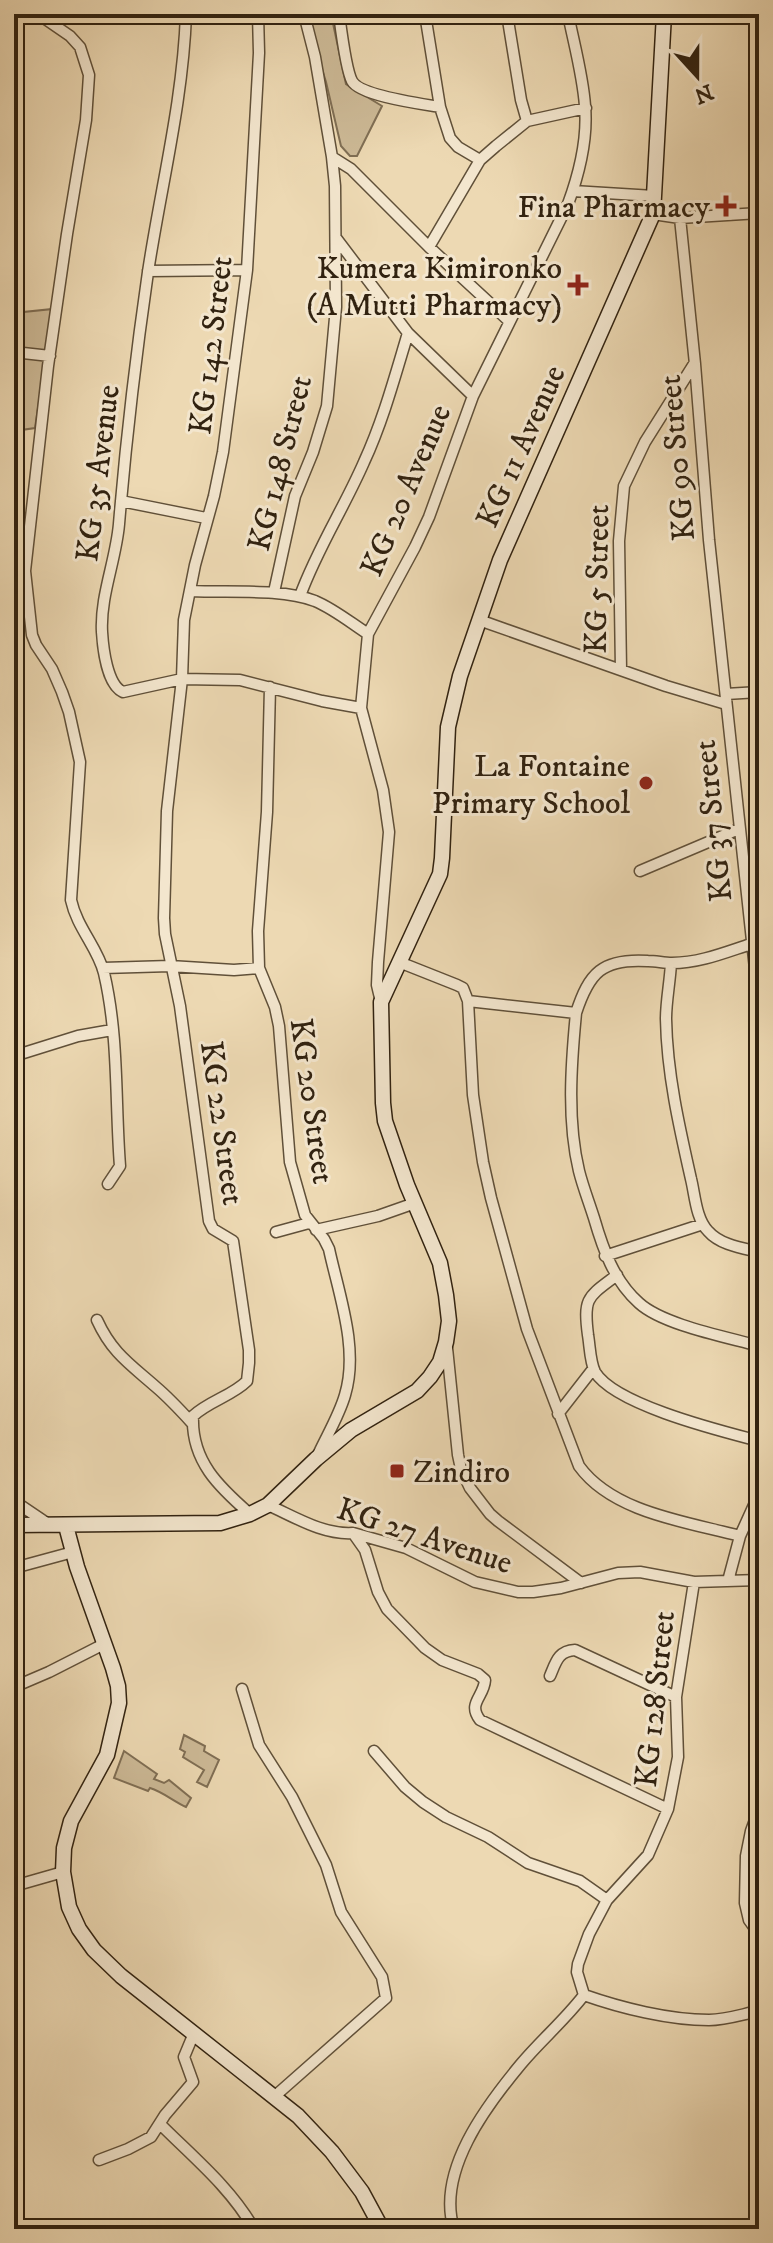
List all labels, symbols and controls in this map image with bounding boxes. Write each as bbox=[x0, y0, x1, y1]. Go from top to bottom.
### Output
north arrow bbox=[657, 36, 737, 116]
text: N bbox=[690, 77, 717, 109]
place label: Fina Pharmacy bbox=[518, 188, 711, 228]
marker: Fina Pharmacy bbox=[717, 197, 735, 215]
place label: Kumera Kimironko (A Mutti Pharmacy) bbox=[306, 249, 562, 326]
street label: KG 142 Street bbox=[181, 254, 243, 437]
marker: Kumera Kimironko (A Mutti Pharmacy) bbox=[569, 276, 587, 294]
street label: KG 11 Avenue bbox=[468, 359, 575, 534]
street label: KG 148 Street bbox=[240, 371, 322, 556]
street label: KG 90 Street bbox=[651, 373, 705, 543]
street label: KG 35 Avenue bbox=[68, 382, 130, 564]
street label: KG 20 Avenue bbox=[353, 399, 461, 583]
street label: KG 5 Street bbox=[577, 504, 619, 654]
street label: KG 37 Street bbox=[686, 738, 742, 904]
place label: La Fontaine Primary School bbox=[432, 747, 630, 824]
marker: La Fontaine Primary School bbox=[637, 774, 655, 792]
street label: KG 20 Street bbox=[280, 1016, 342, 1186]
street label: KG 22 Street bbox=[190, 1039, 252, 1208]
place label: Zindiro bbox=[413, 1453, 510, 1493]
marker: Zindiro bbox=[388, 1462, 406, 1480]
street label: KG 27 Avenue bbox=[332, 1490, 517, 1584]
street label: KG 128 Street bbox=[627, 1609, 685, 1789]

